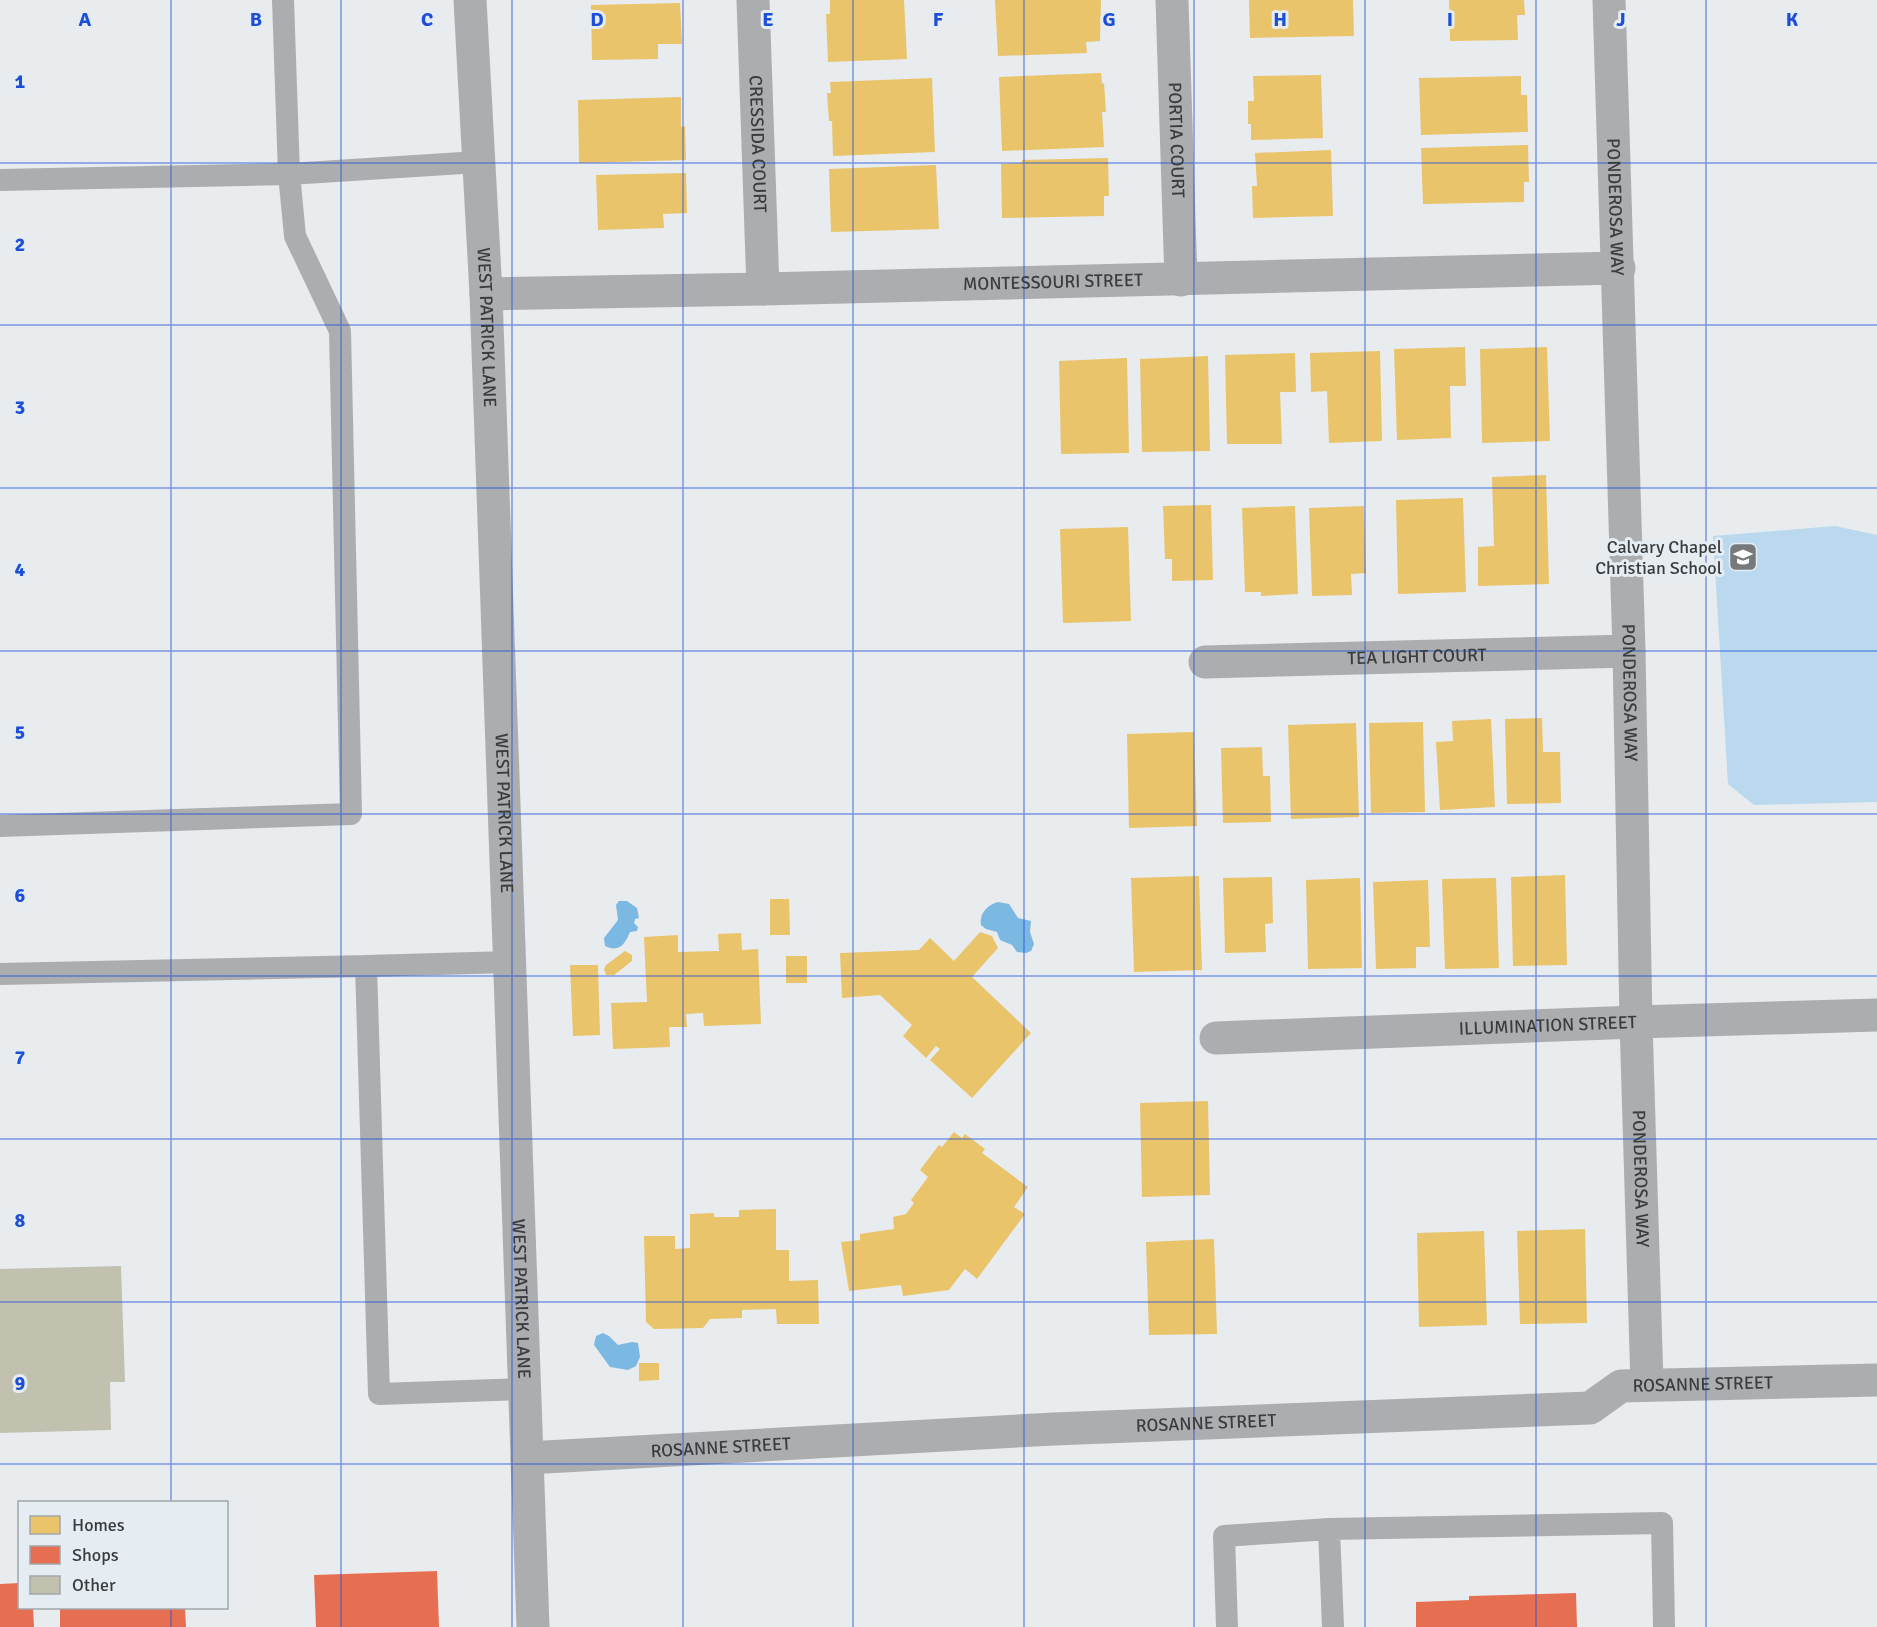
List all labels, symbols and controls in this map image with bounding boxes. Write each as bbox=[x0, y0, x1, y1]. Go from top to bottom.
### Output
text: A bbox=[79, 7, 92, 32]
text: B bbox=[250, 7, 262, 32]
text: C bbox=[421, 7, 433, 32]
text: D bbox=[590, 7, 604, 32]
text: E bbox=[762, 7, 774, 32]
text: F bbox=[933, 7, 944, 32]
text: G bbox=[1102, 7, 1116, 32]
text: H bbox=[1273, 7, 1287, 32]
text: I bbox=[1447, 7, 1453, 32]
text: J bbox=[1616, 7, 1626, 32]
text: K bbox=[1786, 7, 1799, 32]
text: 1 bbox=[15, 69, 26, 94]
street label: CRESSIDA COURT bbox=[745, 75, 771, 213]
street label: PORTIA COURT bbox=[1164, 82, 1189, 198]
street label: PONDEROSA WAY bbox=[1602, 138, 1628, 276]
text: 2 bbox=[15, 232, 25, 257]
street label: WEST PATRICK LANE bbox=[472, 247, 501, 408]
street label: MONTESSOURI STREET bbox=[963, 269, 1143, 295]
text: 3 bbox=[15, 395, 25, 420]
place label: Calvary Chapel Christian School bbox=[1595, 536, 1722, 579]
school or university icon: Calvary Chapel Christian School bbox=[1727, 541, 1759, 573]
text: 4 bbox=[15, 557, 26, 582]
street label: PONDEROSA WAY bbox=[1617, 624, 1642, 762]
street label: TEA LIGHT COURT bbox=[1347, 644, 1487, 669]
text: 5 bbox=[15, 720, 25, 745]
street label: WEST PATRICK LANE bbox=[490, 733, 518, 894]
text: 6 bbox=[15, 883, 26, 908]
street label: ILLUMINATION STREET bbox=[1458, 1011, 1637, 1040]
text: 7 bbox=[15, 1045, 26, 1070]
street label: PONDEROSA WAY bbox=[1628, 1109, 1654, 1248]
text: 8 bbox=[15, 1208, 26, 1233]
street label: WEST PATRICK LANE bbox=[508, 1219, 535, 1379]
text: 9 bbox=[15, 1371, 26, 1396]
street label: ROSANNE STREET bbox=[1632, 1371, 1773, 1397]
street label: ROSANNE STREET bbox=[1135, 1409, 1277, 1437]
street label: ROSANNE STREET bbox=[650, 1432, 792, 1462]
legend bbox=[18, 1501, 228, 1609]
text: Homes bbox=[72, 1514, 125, 1536]
text: Shops bbox=[72, 1544, 119, 1566]
text: Other bbox=[72, 1574, 116, 1596]

